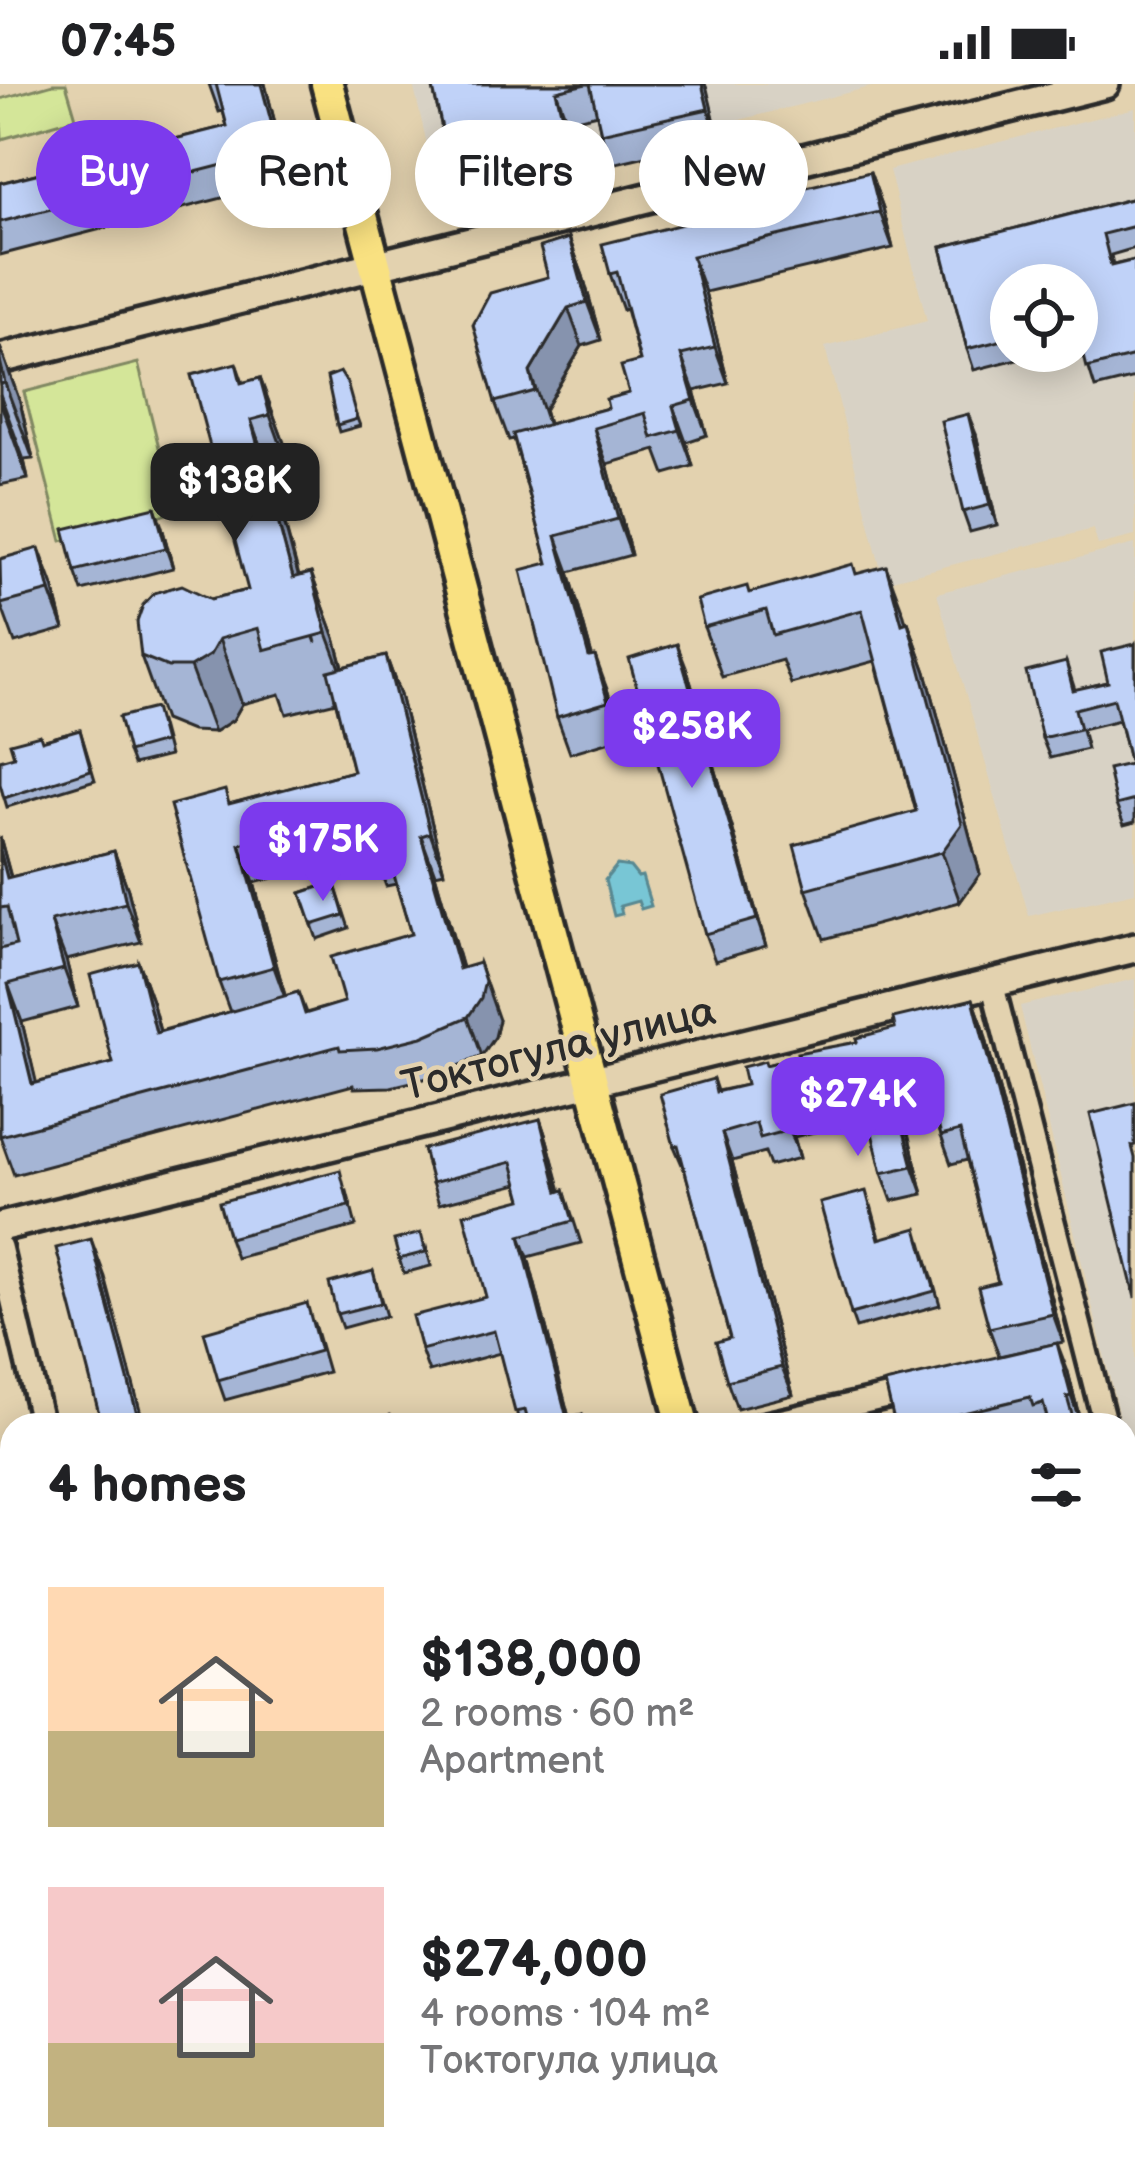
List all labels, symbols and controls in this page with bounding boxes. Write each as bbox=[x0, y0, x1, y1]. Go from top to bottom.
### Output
text: 07:45 bbox=[60, 15, 176, 70]
chip: Buy bbox=[36, 120, 191, 228]
chip: Rent bbox=[215, 120, 391, 228]
chip: Filters bbox=[415, 120, 615, 228]
chip: New bbox=[639, 120, 808, 228]
map controls bbox=[990, 264, 1098, 372]
button: locate bbox=[990, 264, 1098, 372]
pin: $138K bbox=[151, 443, 319, 545]
text: $138K bbox=[178, 458, 292, 505]
pin: $258K bbox=[608, 689, 776, 791]
text: $258K bbox=[631, 704, 753, 751]
pin: $175K bbox=[239, 802, 407, 904]
text: $175K bbox=[267, 817, 379, 864]
street label: Токтогула улица bbox=[397, 986, 721, 1113]
pin: $274K bbox=[774, 1057, 942, 1159]
text: $274K bbox=[798, 1072, 918, 1119]
icon: filters bbox=[1023, 1452, 1089, 1518]
text: 4 homes bbox=[48, 1455, 247, 1516]
text: $138,000 bbox=[420, 1630, 642, 1691]
icon: home bbox=[144, 1635, 288, 1779]
text: 2 rooms · 60 m² bbox=[420, 1691, 695, 1738]
text: Apartment bbox=[420, 1738, 604, 1785]
text: $274,000 bbox=[420, 1930, 648, 1991]
icon: home bbox=[144, 1935, 288, 2079]
text: 4 rooms · 104 m² bbox=[420, 1991, 710, 2038]
text: Токтогула улица bbox=[420, 2038, 718, 2085]

